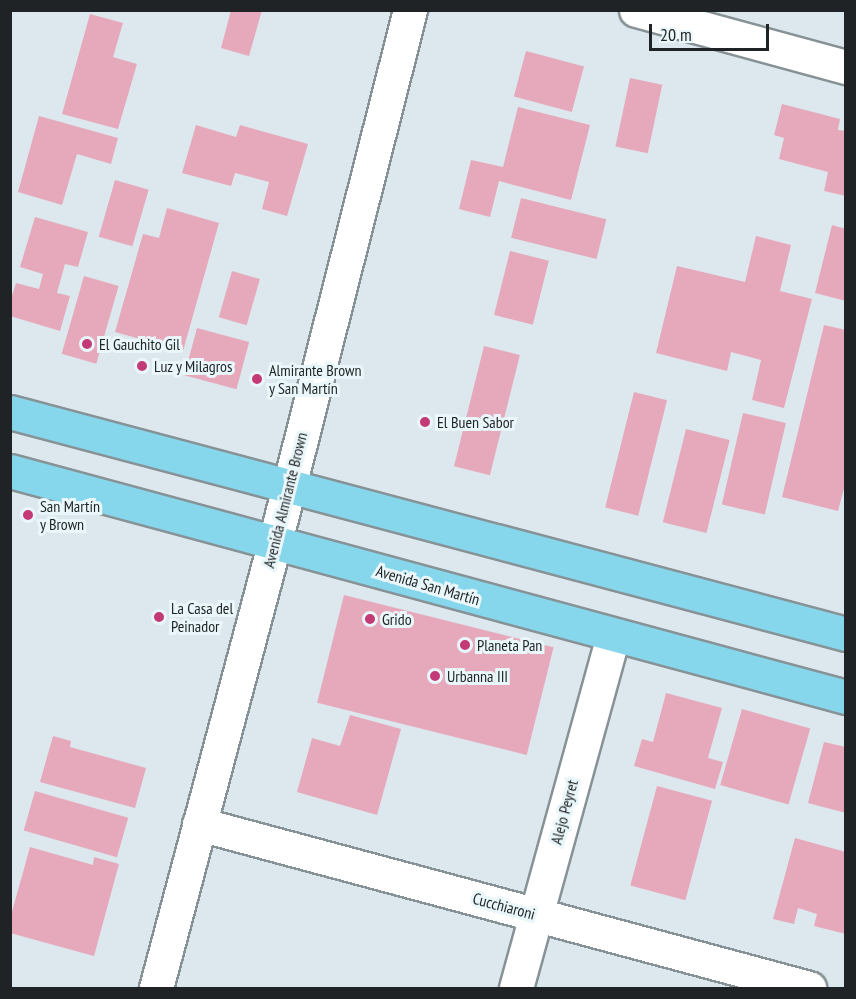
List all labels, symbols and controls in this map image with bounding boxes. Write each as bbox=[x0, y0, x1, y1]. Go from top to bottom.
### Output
scale bar bbox=[652, 12, 772, 50]
text: 20 m bbox=[660, 23, 692, 46]
place label: El Gauchito Gil bbox=[99, 334, 180, 354]
marker: El Gauchito Gil bbox=[80, 337, 94, 351]
place label: Luz y Milagros bbox=[154, 356, 233, 376]
marker: Luz y Milagros bbox=[135, 359, 149, 373]
place label: Almirante Brown y San Martín bbox=[269, 360, 361, 398]
marker: Almirante Brown y San Martín bbox=[250, 372, 264, 386]
place label: El Buen Sabor bbox=[437, 412, 514, 432]
marker: El Buen Sabor bbox=[418, 415, 432, 429]
street label: Avenida Almirante Brown bbox=[259, 430, 311, 570]
place label: San Martín y Brown bbox=[40, 496, 100, 534]
marker: San Martín y Brown bbox=[21, 508, 35, 522]
street label: Avenida San Martín bbox=[374, 561, 482, 609]
place label: La Casa del Peinador bbox=[171, 598, 233, 636]
place label: Grido bbox=[382, 609, 412, 629]
marker: La Casa del Peinador bbox=[152, 610, 166, 624]
marker: Grido bbox=[363, 612, 377, 626]
place label: Planeta Pan bbox=[477, 635, 542, 655]
marker: Planeta Pan bbox=[458, 638, 472, 652]
place label: Urbanna III bbox=[447, 666, 508, 686]
marker: Urbanna III bbox=[428, 669, 442, 683]
street label: Alejo Peyret bbox=[546, 778, 582, 846]
street label: Cucchiaroni bbox=[471, 888, 537, 924]

